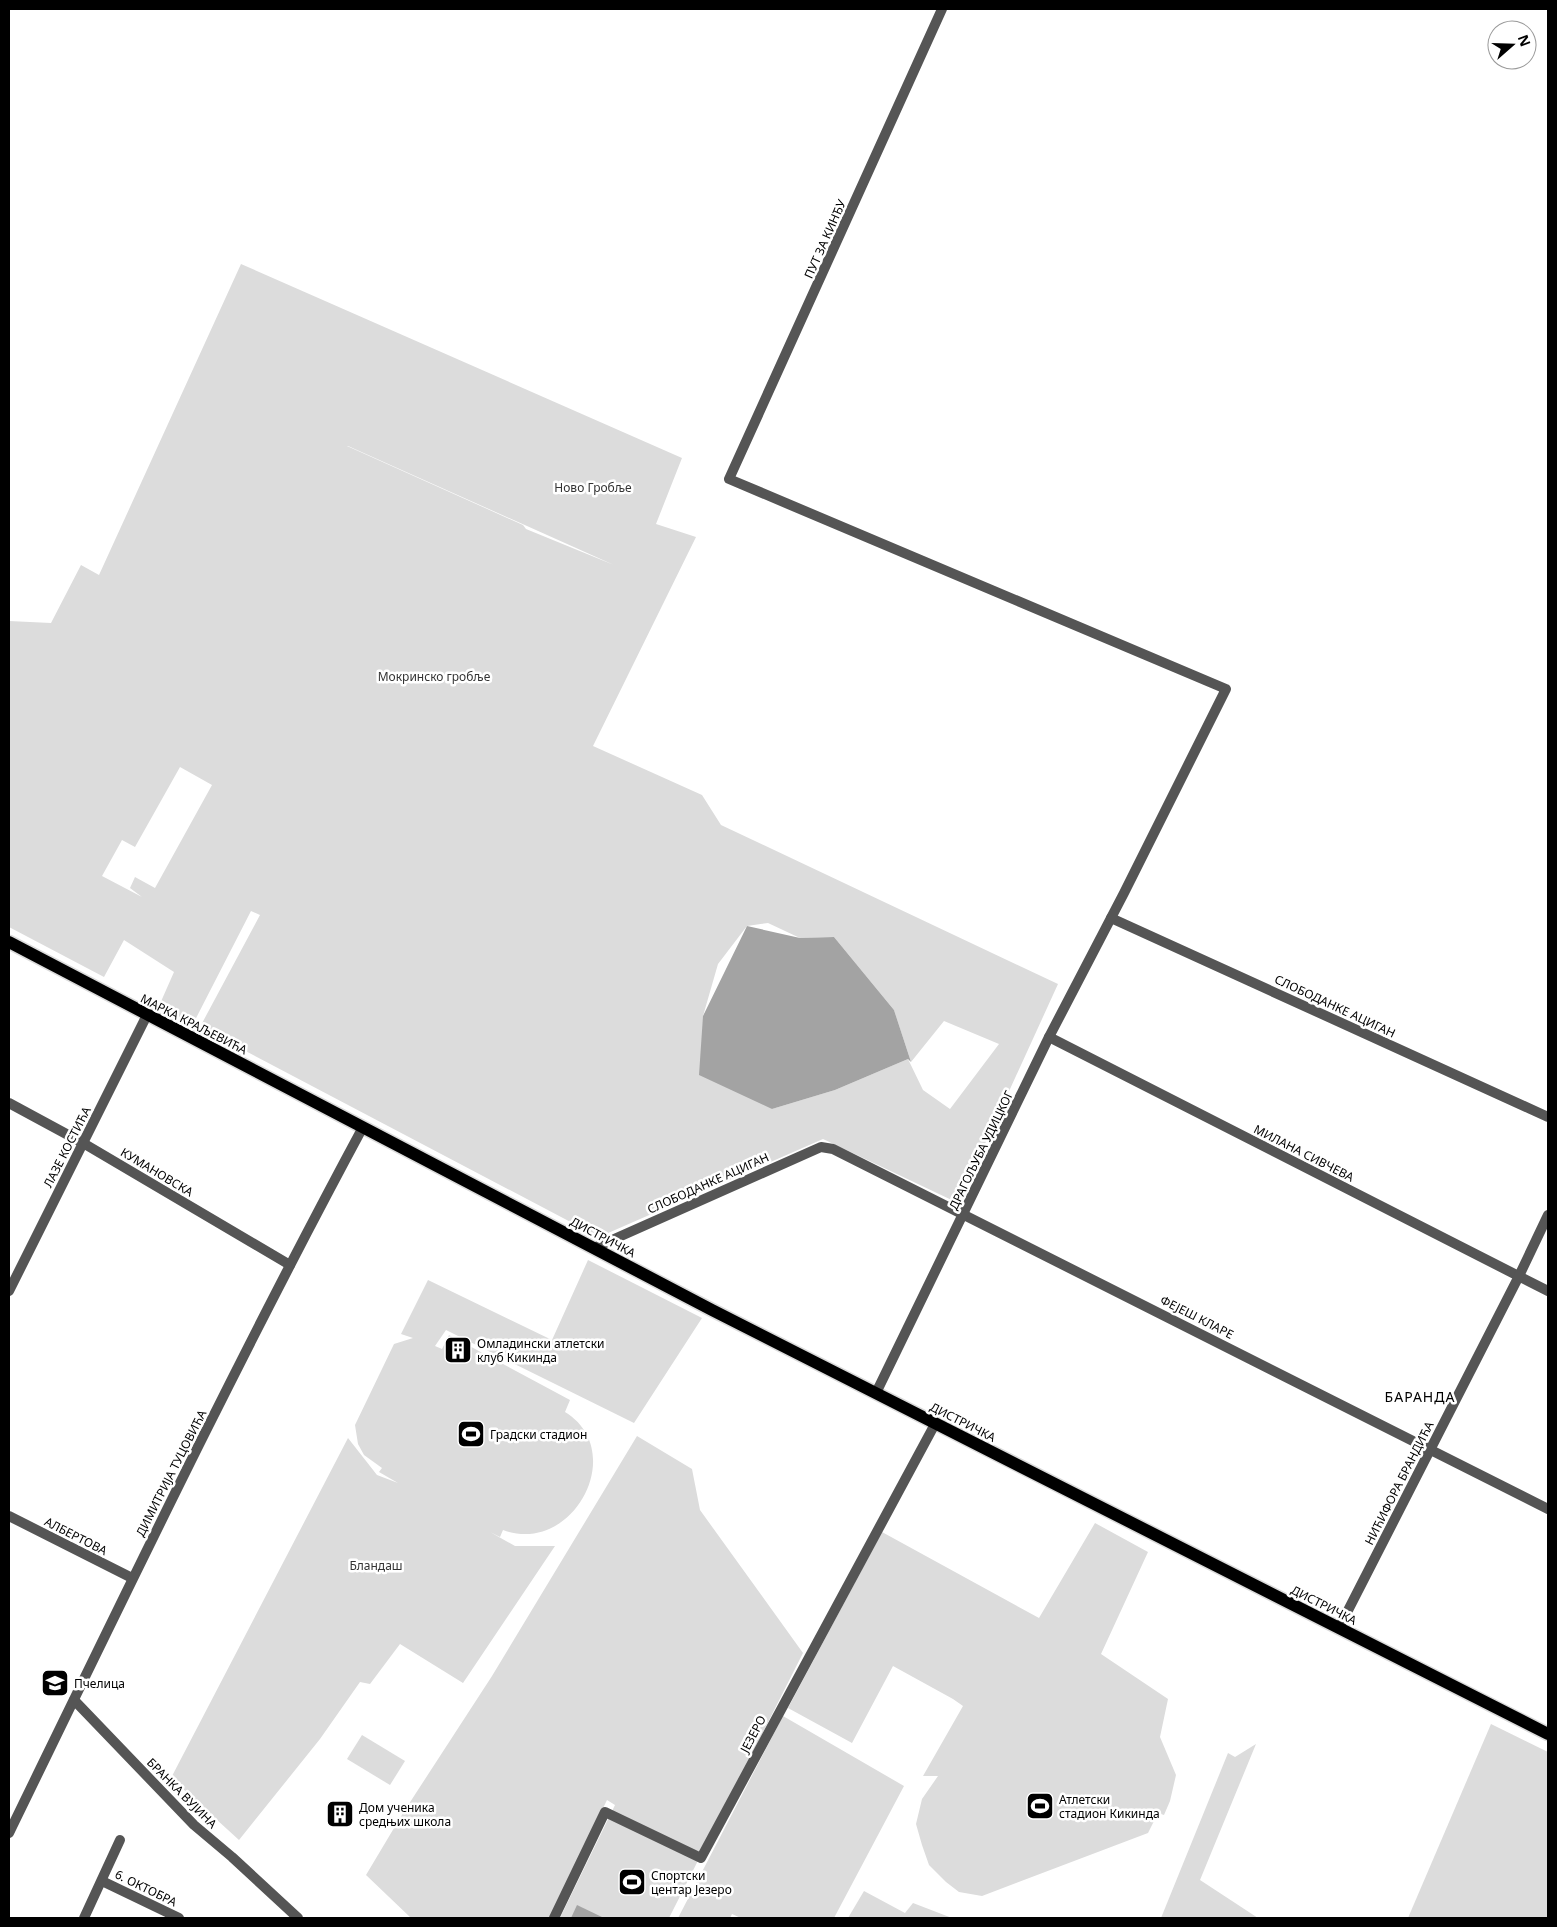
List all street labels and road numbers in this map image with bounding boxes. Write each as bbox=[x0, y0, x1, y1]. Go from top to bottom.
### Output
street label: ПУТ ЗА КИНЂУ bbox=[800, 196, 850, 281]
street label: СЛОБОДАНКЕ АЦИГАН bbox=[1272, 970, 1398, 1042]
street label: МАРКА КРАЉЕВИЋА bbox=[138, 990, 251, 1058]
street label: ДРАГОЉУБА УДИЦКОГ bbox=[945, 1088, 1017, 1212]
street label: ЛАЗЕ КОСТИЋА bbox=[39, 1103, 95, 1190]
street label: МИЛАНА СИВЧЕВА bbox=[1251, 1120, 1357, 1186]
street label: КУМАНОВСКА bbox=[117, 1144, 197, 1201]
street label: СЛОБОДАНКЕ АЦИГАН bbox=[644, 1148, 772, 1218]
street label: ДИСТРИЧКА bbox=[567, 1213, 639, 1262]
street label: ФЕЈЕШ КЛАРЕ bbox=[1157, 1291, 1237, 1343]
street label: ДИСТРИЧКА bbox=[927, 1398, 999, 1446]
street label: ДИМИТРИЈА ТУЦОВИЋА bbox=[132, 1406, 211, 1539]
street label: НИЋИФОРА БРАНДИЋА bbox=[1360, 1418, 1438, 1548]
street label: АЛБЕРТОВА bbox=[42, 1513, 111, 1559]
street label: ДИСТРИЧКА bbox=[1288, 1581, 1360, 1629]
street label: ЈЕЗЕРО bbox=[736, 1712, 770, 1757]
street label: БРАНКА ВУЈИНА bbox=[143, 1754, 221, 1832]
street label: 6. ОКТОБРА bbox=[112, 1866, 180, 1910]

